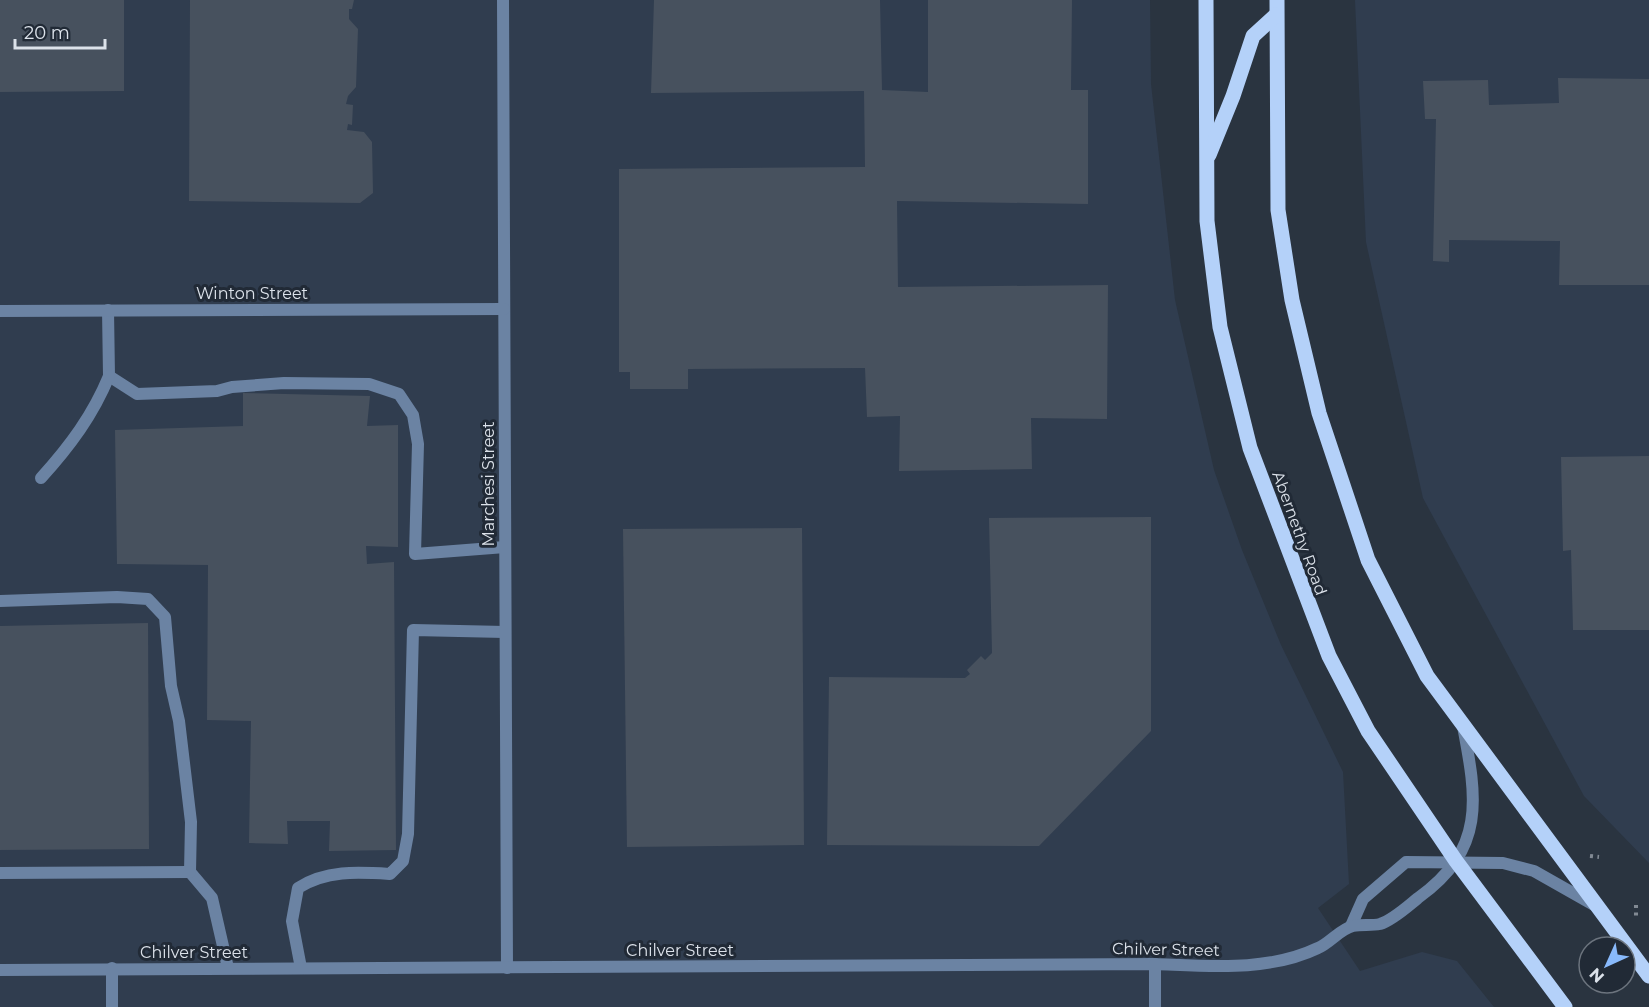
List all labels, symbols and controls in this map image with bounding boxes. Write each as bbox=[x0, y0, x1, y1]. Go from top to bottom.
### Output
scale bar bbox=[15, 12, 105, 50]
text: 20 m bbox=[24, 22, 70, 44]
street label: Winton Street bbox=[196, 284, 309, 303]
street label: Marchesi Street bbox=[479, 421, 498, 546]
street label: Abernethy Road bbox=[1268, 469, 1331, 598]
north arrow bbox=[1577, 935, 1637, 995]
street label: Chilver Street bbox=[1112, 939, 1221, 960]
street label: Chilver Street bbox=[626, 941, 734, 960]
street label: Chilver Street bbox=[140, 943, 248, 962]
text: N bbox=[1585, 964, 1608, 987]

